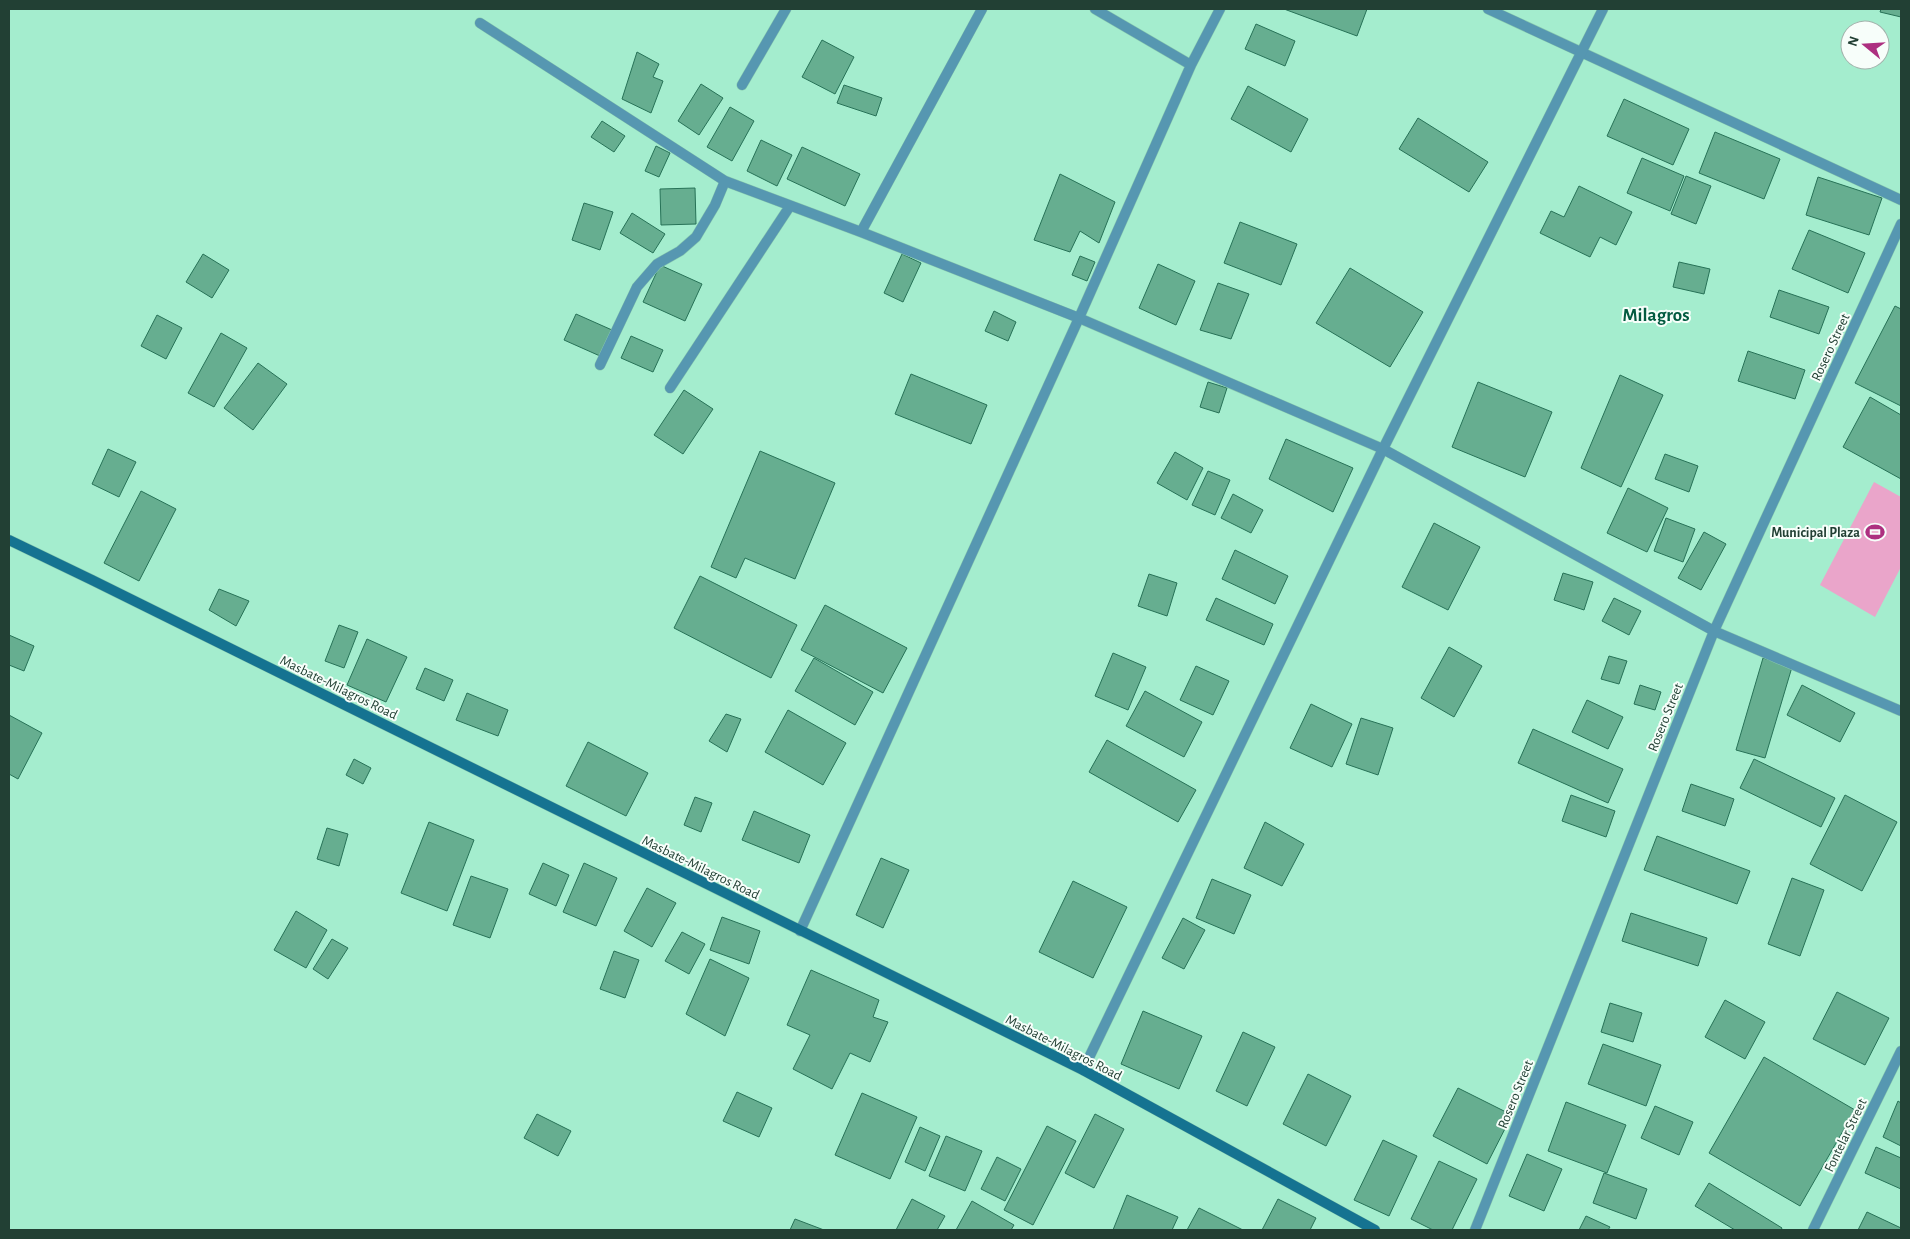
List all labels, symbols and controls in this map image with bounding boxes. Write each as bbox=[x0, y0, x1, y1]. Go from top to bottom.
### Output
north arrow bbox=[1840, 20, 1890, 70]
text: N bbox=[1845, 34, 1862, 48]
district label: Milagros bbox=[1622, 306, 1690, 325]
street label: Rosero Street bbox=[1809, 311, 1853, 383]
sports icon: Municipal Plaza bbox=[1864, 521, 1886, 543]
place label: Municipal Plaza bbox=[1771, 526, 1860, 540]
street label: Masbate-Milagros Road bbox=[278, 653, 399, 722]
street label: Rosero Street bbox=[1646, 681, 1686, 754]
street label: Masbate-Milagros Road bbox=[640, 833, 761, 902]
street label: Masbate-Milagros Road bbox=[1003, 1012, 1124, 1083]
street label: Rosero Street bbox=[1496, 1058, 1536, 1131]
street label: Fontelar Street bbox=[1822, 1096, 1870, 1174]

